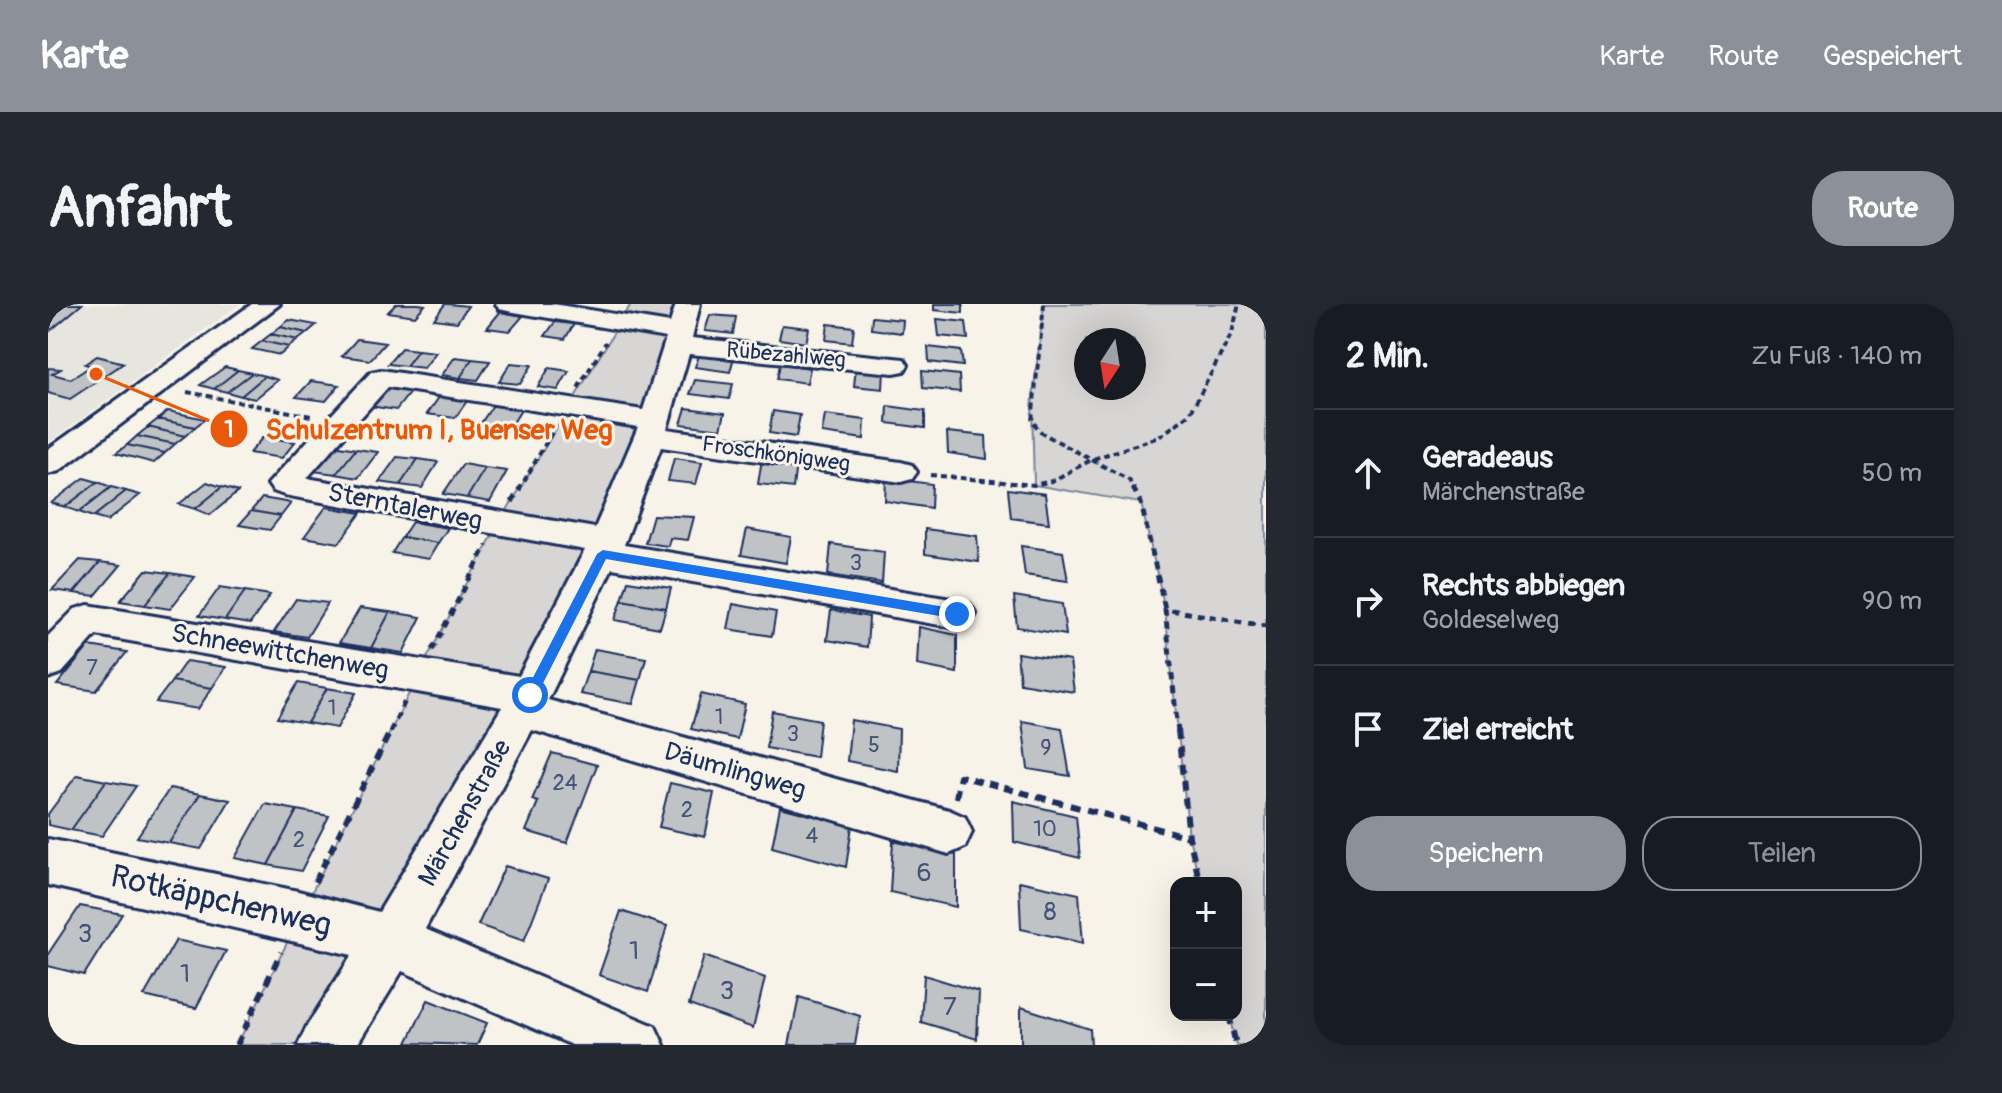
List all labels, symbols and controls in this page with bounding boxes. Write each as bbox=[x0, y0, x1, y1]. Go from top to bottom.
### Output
text: Karte bbox=[40, 32, 128, 80]
text: Karte bbox=[1599, 39, 1664, 74]
text: Route bbox=[1708, 39, 1779, 74]
text: Gespeichert bbox=[1823, 39, 1962, 74]
button: Route bbox=[1812, 171, 1954, 246]
text: Anfahrt bbox=[48, 174, 231, 243]
north arrow bbox=[1074, 328, 1146, 400]
text: 2 Min. bbox=[1346, 335, 1429, 378]
street label: Rübezahlweg bbox=[725, 336, 847, 374]
text: Zu Fuß · 140 m bbox=[1751, 340, 1922, 372]
callout: Schulzentrum I, Buenser Weg bbox=[209, 403, 628, 455]
text: Schulzentrum I, Buenser Weg bbox=[265, 413, 613, 448]
text: 1 bbox=[224, 415, 234, 444]
street label: Froschkönigweg bbox=[700, 430, 852, 478]
text: Geradeaus bbox=[1422, 439, 1553, 476]
icon: ahead bbox=[1346, 451, 1390, 495]
text: 50 m bbox=[1861, 457, 1922, 489]
street label: Sterntalerweg bbox=[325, 476, 485, 538]
text: Märchenstraße bbox=[1422, 476, 1585, 508]
house number: 3 bbox=[850, 549, 862, 577]
text: Rechts abbiegen bbox=[1422, 567, 1625, 604]
icon: right bbox=[1346, 579, 1390, 623]
text: 90 m bbox=[1862, 585, 1922, 617]
route end bbox=[939, 596, 975, 632]
text: Goldeselweg bbox=[1422, 604, 1559, 636]
street label: Schneewittchenweg bbox=[169, 617, 391, 687]
house number: 7 bbox=[86, 654, 98, 682]
route start bbox=[512, 677, 548, 713]
house number: 1 bbox=[328, 694, 336, 722]
house number: 1 bbox=[715, 703, 723, 731]
icon: arrive bbox=[1346, 707, 1390, 751]
text: Ziel erreicht bbox=[1422, 711, 1573, 748]
house number: 3 bbox=[787, 720, 799, 748]
house number: 5 bbox=[868, 731, 880, 759]
street label: Märchenstraße bbox=[412, 734, 519, 892]
house number: 9 bbox=[1040, 734, 1052, 762]
street label: Däumlingweg bbox=[660, 736, 810, 806]
house number: 24 bbox=[552, 769, 578, 797]
house number: 2 bbox=[681, 796, 693, 824]
house number: 10 bbox=[1033, 815, 1057, 843]
button: Speichern bbox=[1346, 816, 1626, 891]
button: Teilen bbox=[1642, 816, 1922, 891]
house number: 4 bbox=[806, 822, 819, 850]
house number: 2 bbox=[293, 826, 305, 854]
street label: Rotkäppchenweg bbox=[107, 856, 335, 946]
house number: 6 bbox=[916, 857, 932, 889]
map controls bbox=[1170, 877, 1242, 1021]
button: + bbox=[1170, 877, 1242, 949]
house number: 8 bbox=[1043, 896, 1057, 928]
house number: 3 bbox=[78, 918, 92, 950]
house number: 1 bbox=[629, 935, 639, 967]
button: − bbox=[1170, 949, 1242, 1021]
house number: 1 bbox=[180, 958, 190, 990]
house number: 3 bbox=[720, 975, 734, 1007]
house number: 7 bbox=[943, 991, 957, 1023]

